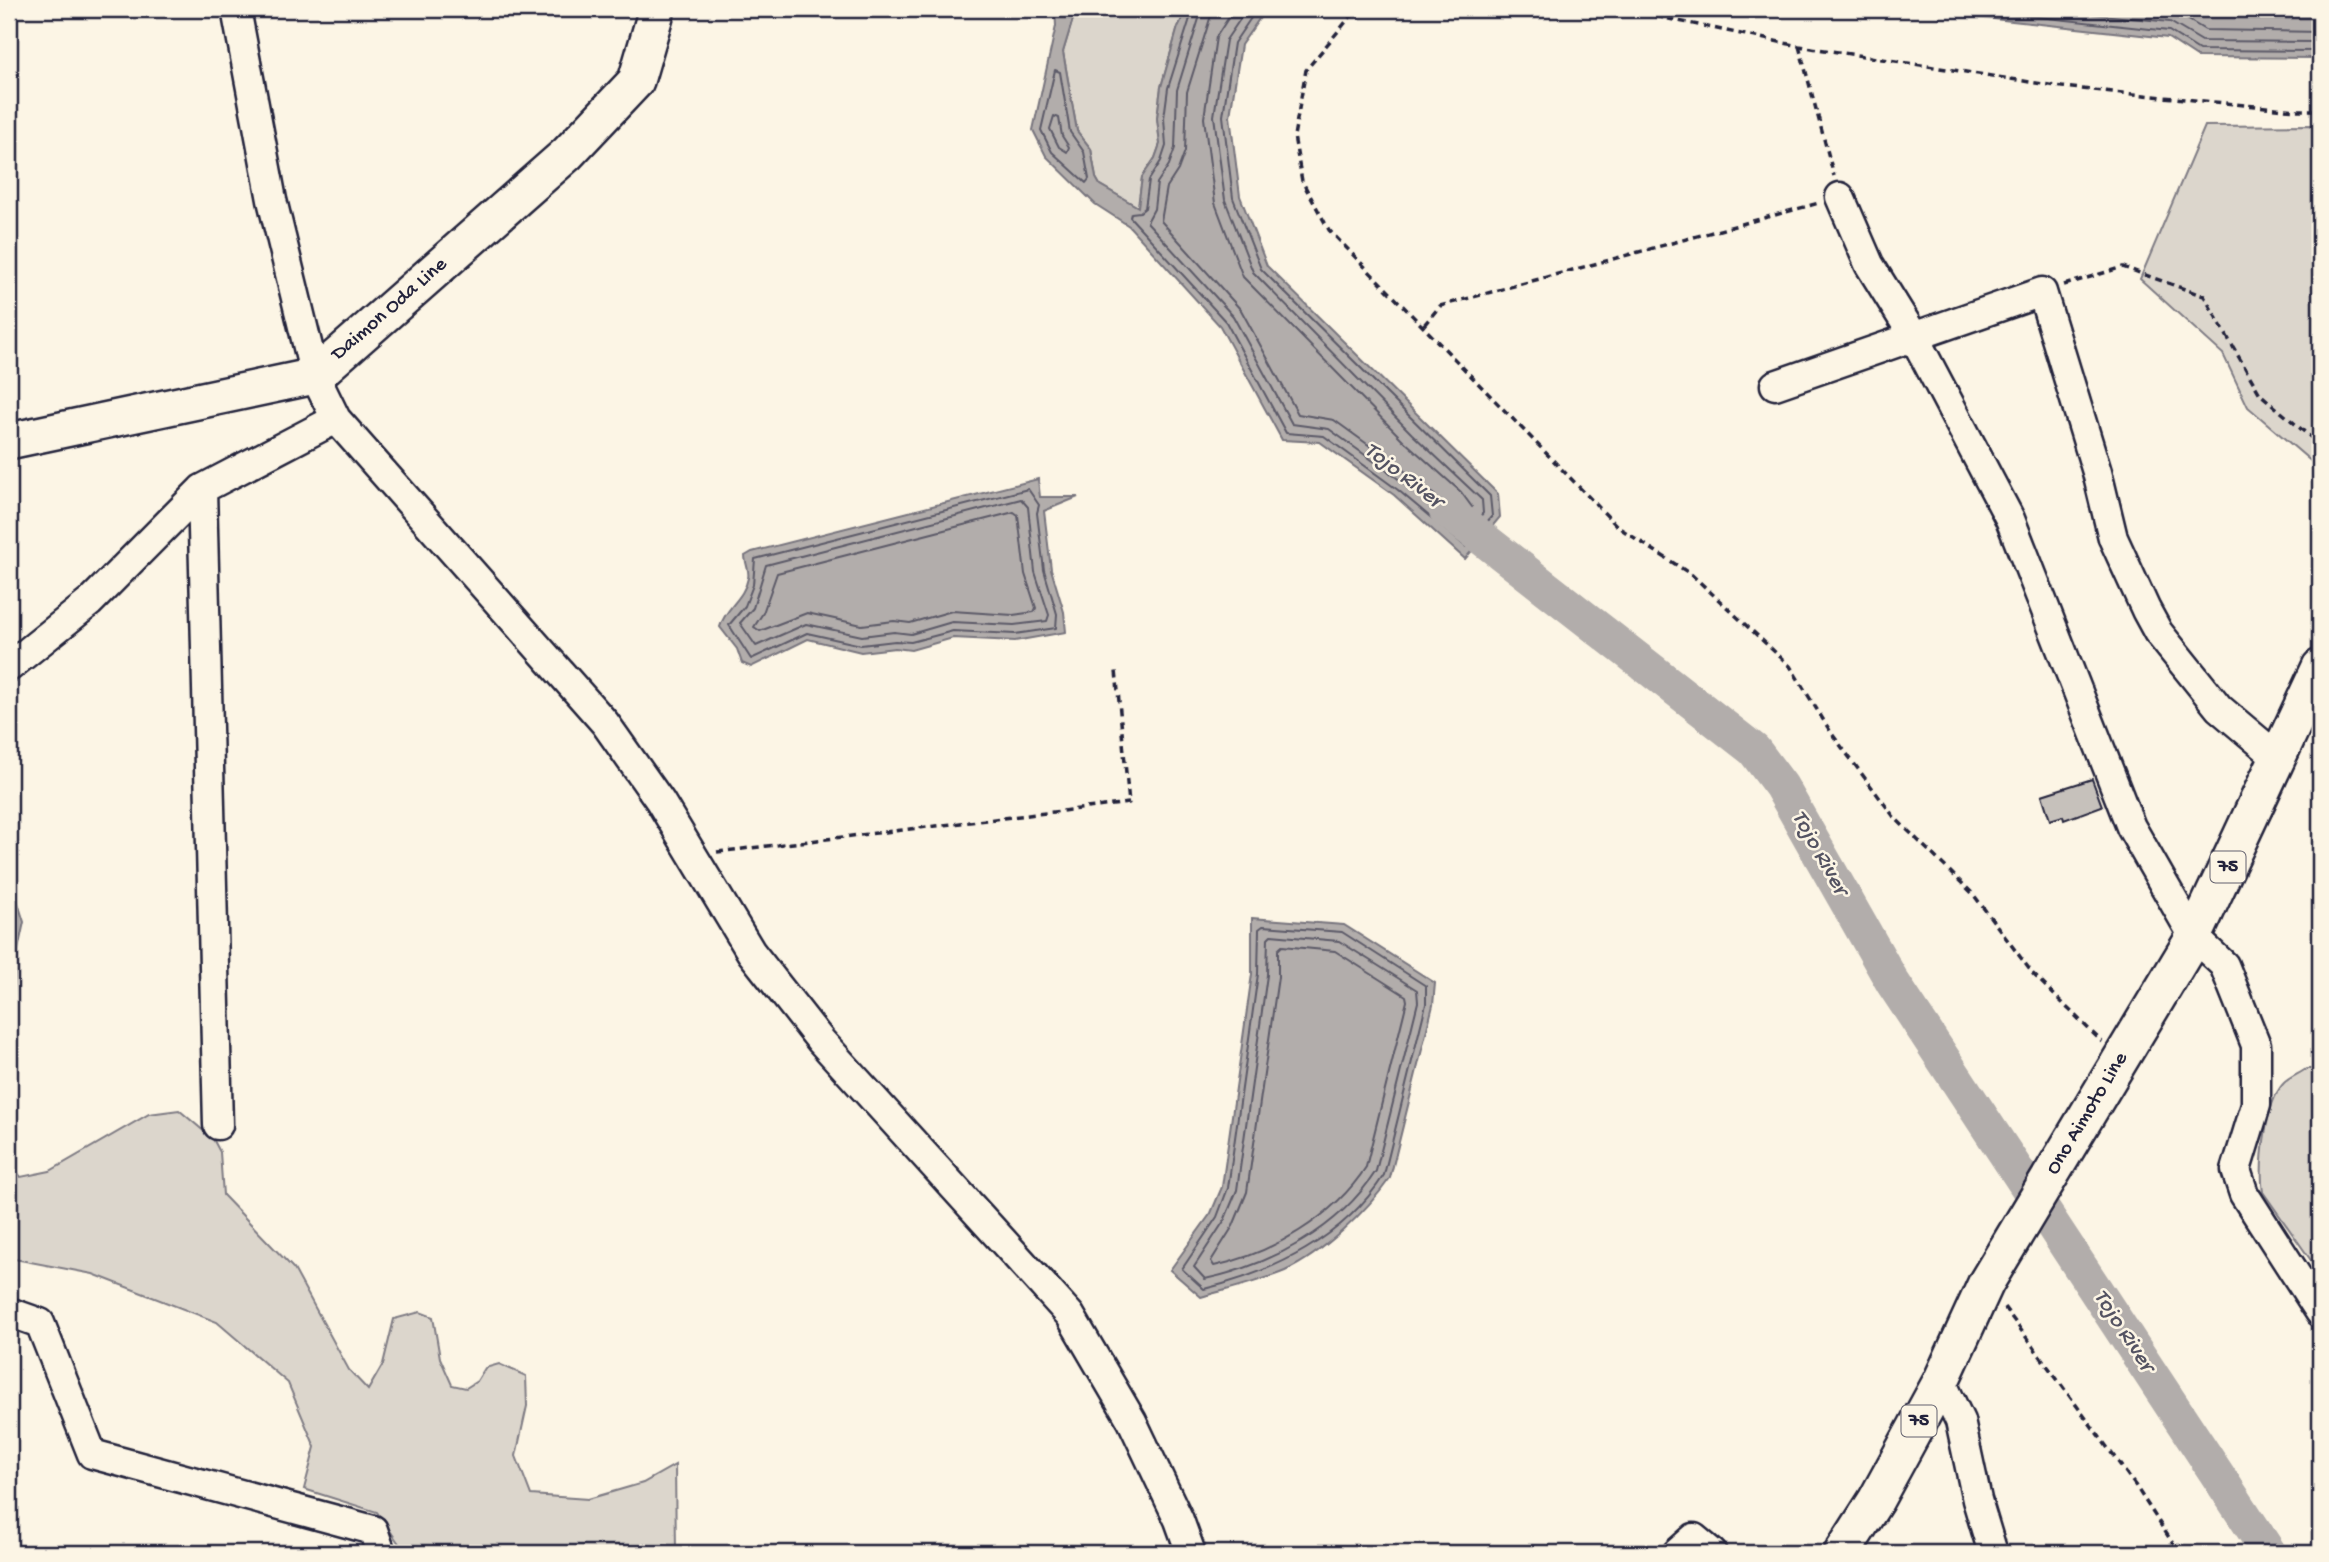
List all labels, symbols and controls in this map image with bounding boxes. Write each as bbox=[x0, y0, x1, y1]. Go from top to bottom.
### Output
street label: Daimon Oda Line bbox=[325, 252, 454, 368]
water label: Tojo River bbox=[1358, 437, 1451, 518]
water label: Tojo River bbox=[1785, 806, 1855, 904]
road number: 75 bbox=[2210, 852, 2246, 882]
street label: Ono Aimoto Line bbox=[2042, 1047, 2135, 1180]
water label: Tojo River bbox=[2087, 1285, 2162, 1381]
road number: 75 bbox=[1902, 1406, 1937, 1436]

